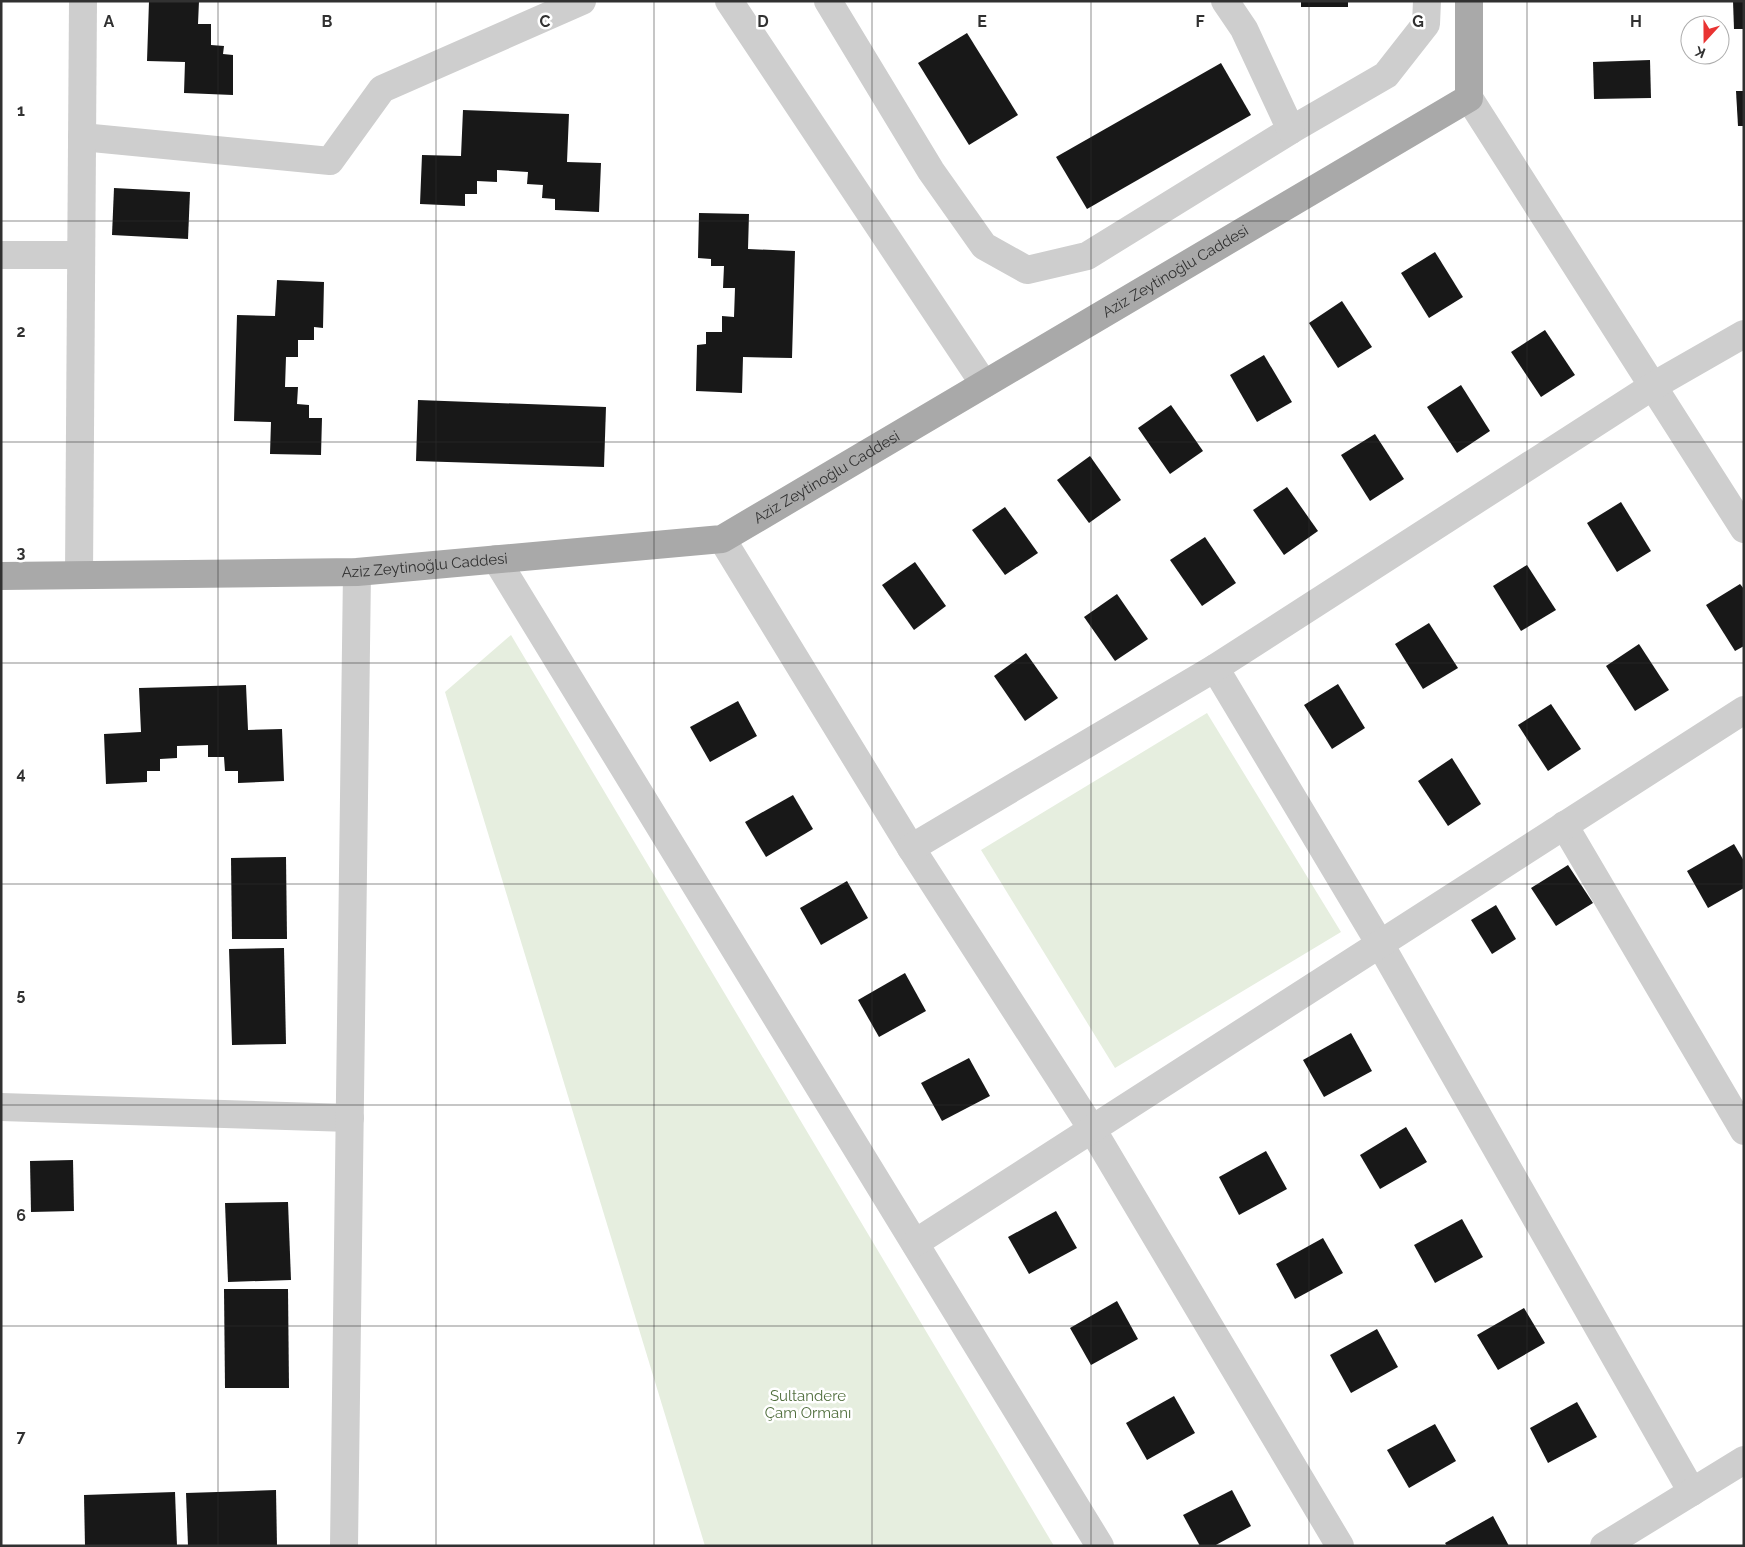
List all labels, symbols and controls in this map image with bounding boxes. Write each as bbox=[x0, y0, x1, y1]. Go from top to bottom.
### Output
text: A bbox=[104, 12, 115, 31]
text: B bbox=[322, 12, 333, 31]
text: C bbox=[540, 12, 551, 31]
text: D bbox=[757, 12, 769, 31]
text: E bbox=[977, 12, 987, 31]
text: F bbox=[1195, 12, 1205, 31]
text: G bbox=[1412, 12, 1424, 31]
text: H bbox=[1630, 12, 1642, 31]
north arrow bbox=[1680, 15, 1730, 65]
text: K bbox=[1693, 43, 1708, 61]
text: 1 bbox=[17, 101, 25, 120]
street label: Aziz Zeytinoğlu Caddesi bbox=[1099, 221, 1252, 321]
text: 2 bbox=[16, 322, 26, 341]
street label: Aziz Zeytinoğlu Caddesi bbox=[750, 427, 903, 527]
text: 3 bbox=[17, 543, 26, 562]
street label: Aziz Zeytinoğlu Caddesi bbox=[342, 549, 508, 581]
text: 4 bbox=[16, 764, 26, 783]
text: 5 bbox=[17, 985, 26, 1004]
text: 6 bbox=[16, 1206, 26, 1225]
park label: Sultandere Çam Ormanı bbox=[765, 1387, 851, 1422]
text: 7 bbox=[17, 1427, 26, 1446]

